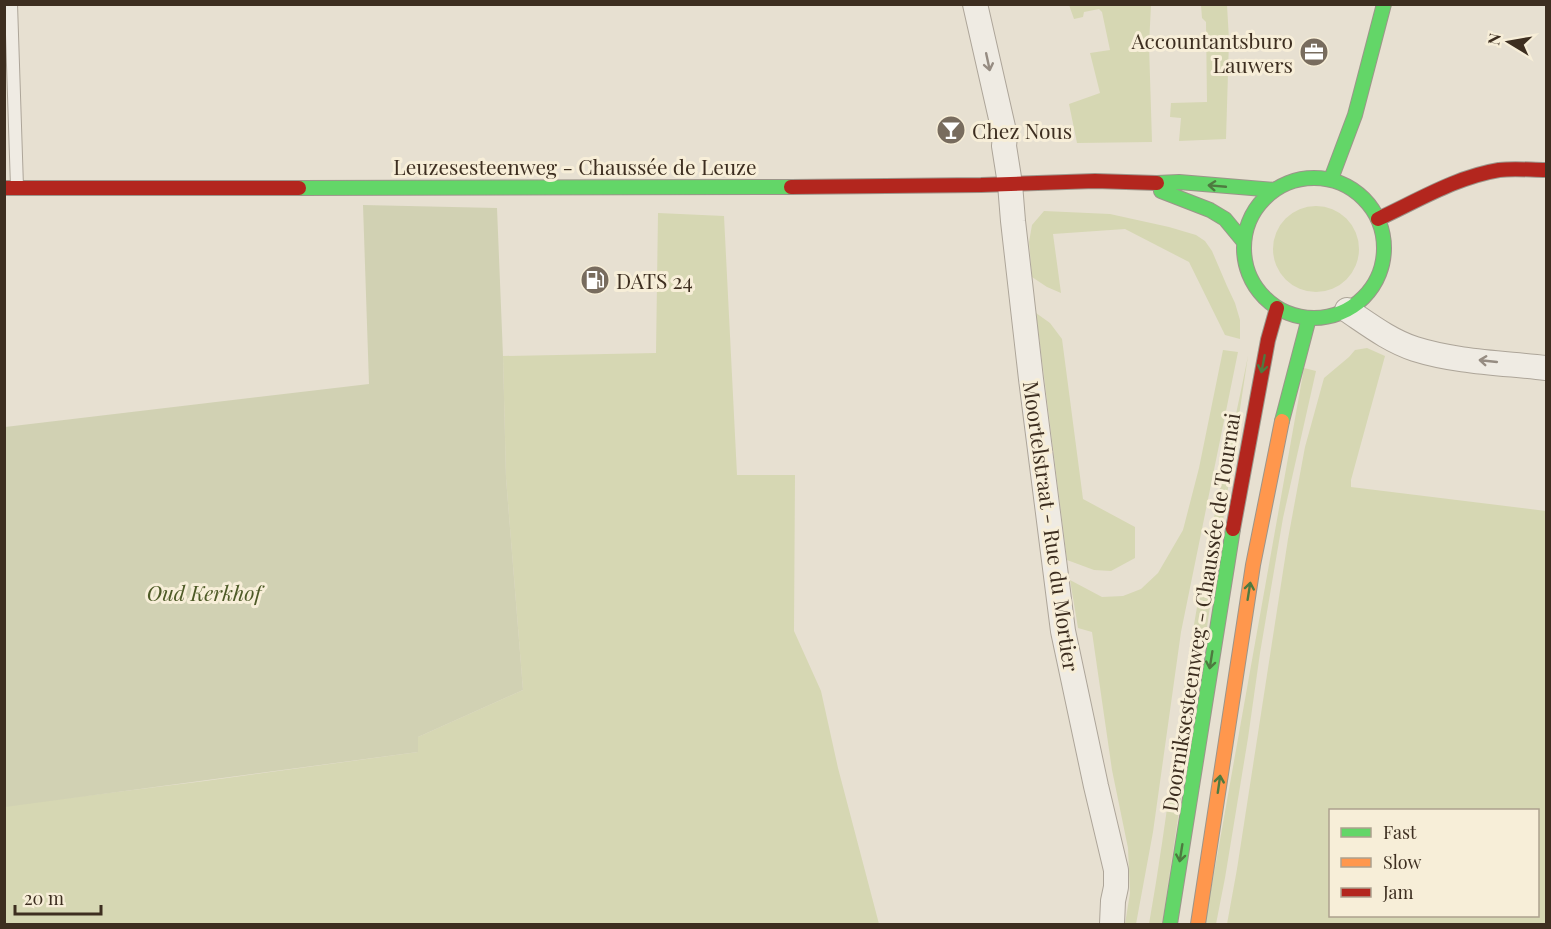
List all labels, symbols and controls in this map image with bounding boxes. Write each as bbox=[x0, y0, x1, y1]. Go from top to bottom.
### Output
north arrow bbox=[1479, 12, 1539, 72]
place label: Accountantsburo Lauwers bbox=[1130, 26, 1293, 78]
text: N bbox=[1482, 31, 1505, 47]
office icon: Accountantsburo Lauwers bbox=[1298, 36, 1330, 68]
one-way arrow bbox=[983, 51, 994, 71]
bar icon: Chez Nous bbox=[935, 114, 967, 146]
place label: Chez Nous bbox=[972, 116, 1072, 144]
street label: Leuzesesteenweg - Chaussée de Leuze bbox=[393, 152, 757, 180]
one-way arrow bbox=[1207, 180, 1227, 191]
fuel station icon: DATS 24 bbox=[579, 264, 611, 296]
place label: DATS 24 bbox=[616, 266, 693, 294]
one-way arrow bbox=[1257, 354, 1268, 374]
one-way arrow bbox=[1479, 356, 1499, 367]
street label: Moortelstraat - Rue du Mortier bbox=[1018, 379, 1086, 674]
street label: Doorniksesteenweg - Chaussée de Tournai bbox=[1155, 411, 1245, 813]
park label: Oud Kerkhof bbox=[147, 578, 266, 606]
one-way arrow bbox=[1243, 581, 1254, 601]
one-way arrow bbox=[1206, 650, 1217, 669]
one-way arrow bbox=[1213, 774, 1224, 794]
legend bbox=[1329, 809, 1539, 917]
text: Fast bbox=[1383, 820, 1417, 844]
one-way arrow bbox=[1176, 842, 1187, 862]
text: Slow bbox=[1383, 850, 1421, 874]
scale bar bbox=[15, 878, 100, 916]
text: Jam bbox=[1382, 880, 1413, 904]
text: 20 m bbox=[24, 886, 64, 910]

